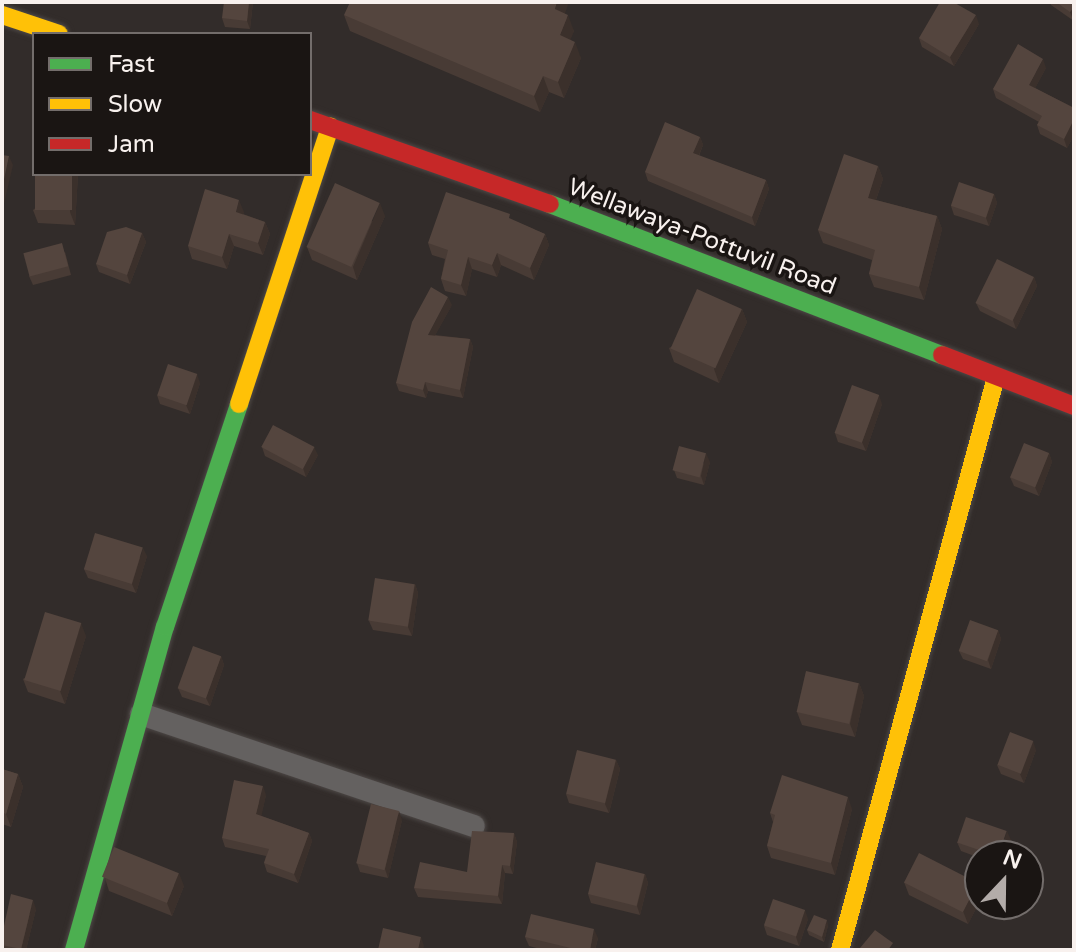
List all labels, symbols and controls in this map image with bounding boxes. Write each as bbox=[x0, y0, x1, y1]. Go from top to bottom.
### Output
legend bbox=[32, 32, 312, 176]
text: Fast bbox=[108, 50, 155, 79]
text: Slow bbox=[108, 90, 162, 119]
text: Jam bbox=[108, 130, 155, 159]
street label: Wellawaya-Pottuvil Road bbox=[564, 173, 840, 301]
north arrow bbox=[964, 840, 1044, 920]
text: N bbox=[999, 844, 1025, 875]

